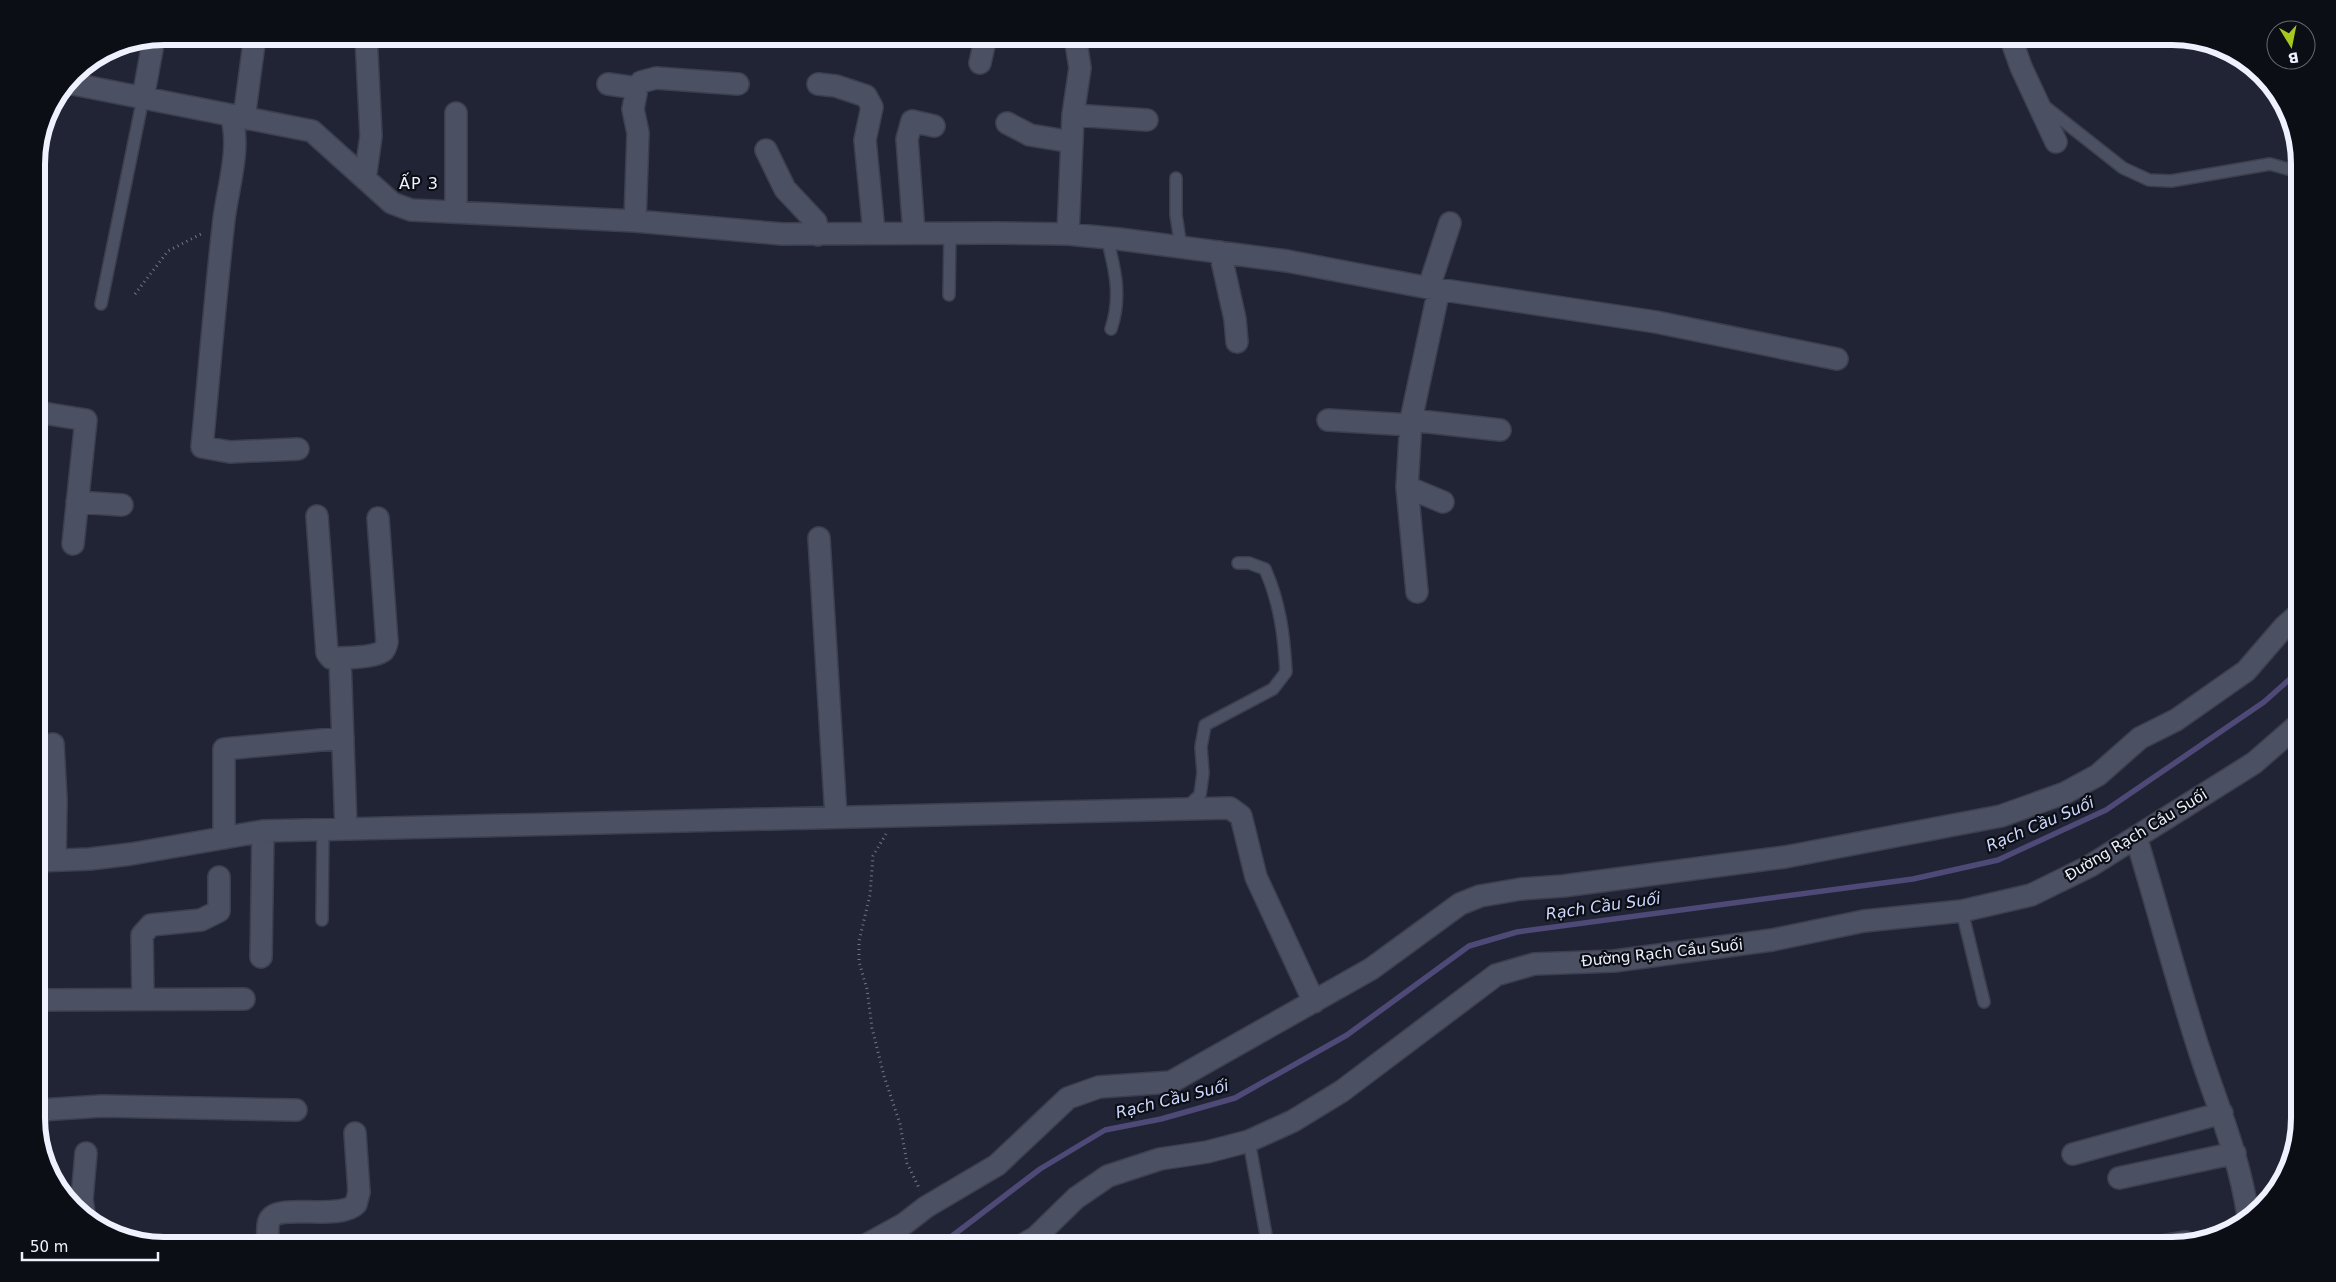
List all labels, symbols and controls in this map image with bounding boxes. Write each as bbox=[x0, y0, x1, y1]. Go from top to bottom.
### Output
north arrow bbox=[2266, 20, 2316, 70]
text: B bbox=[2287, 49, 2300, 67]
district label: ẤP 3 bbox=[399, 172, 439, 193]
street label: Đường Rạch Cầu Suối bbox=[2062, 785, 2210, 885]
water label: Rạch Cầu Suối bbox=[1983, 792, 2097, 855]
water label: Rạch Cầu Suối bbox=[1544, 888, 1662, 923]
street label: Đường Rạch Cầu Suối bbox=[1580, 936, 1744, 970]
water label: Rạch Cầu Suối bbox=[1114, 1076, 1231, 1122]
scale bar bbox=[22, 1230, 159, 1262]
text: 50 m bbox=[30, 1238, 68, 1256]

